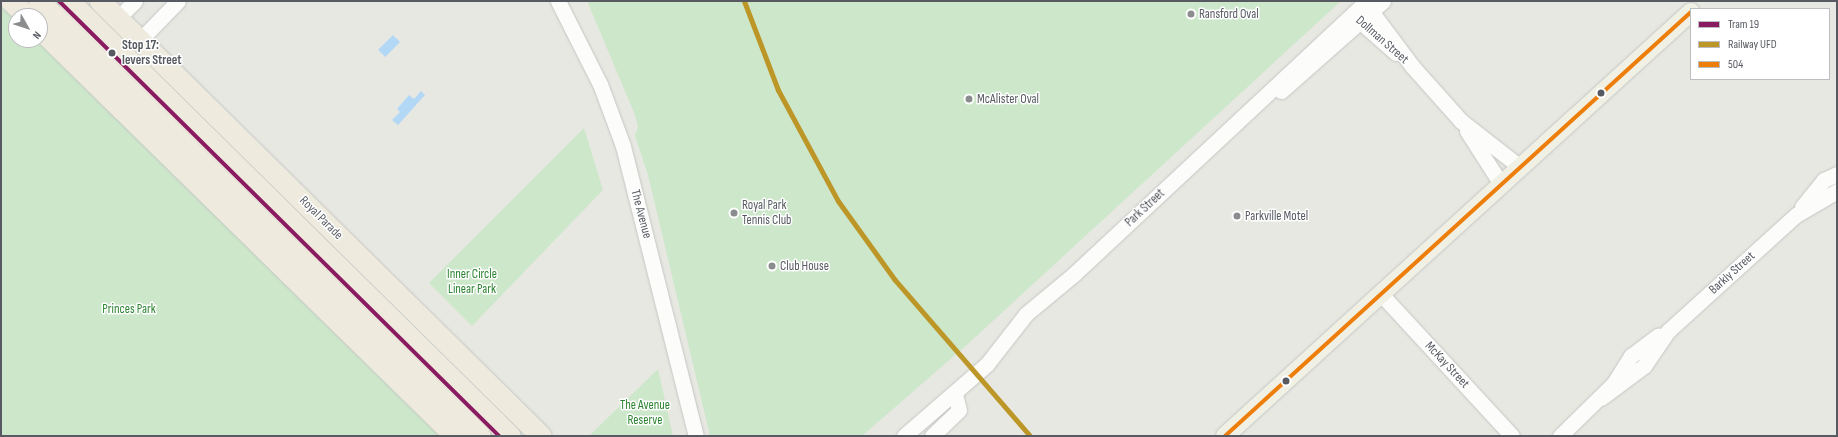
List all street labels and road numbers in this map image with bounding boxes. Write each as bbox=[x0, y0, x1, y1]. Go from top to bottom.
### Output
street label: Dollman Street bbox=[1352, 13, 1412, 67]
street label: Park Street bbox=[1122, 186, 1168, 230]
street label: The Avenue bbox=[627, 188, 655, 240]
street label: Royal Parade bbox=[296, 193, 346, 243]
street label: Barkly Street bbox=[1706, 248, 1758, 298]
street label: McKay Street bbox=[1421, 338, 1473, 392]

